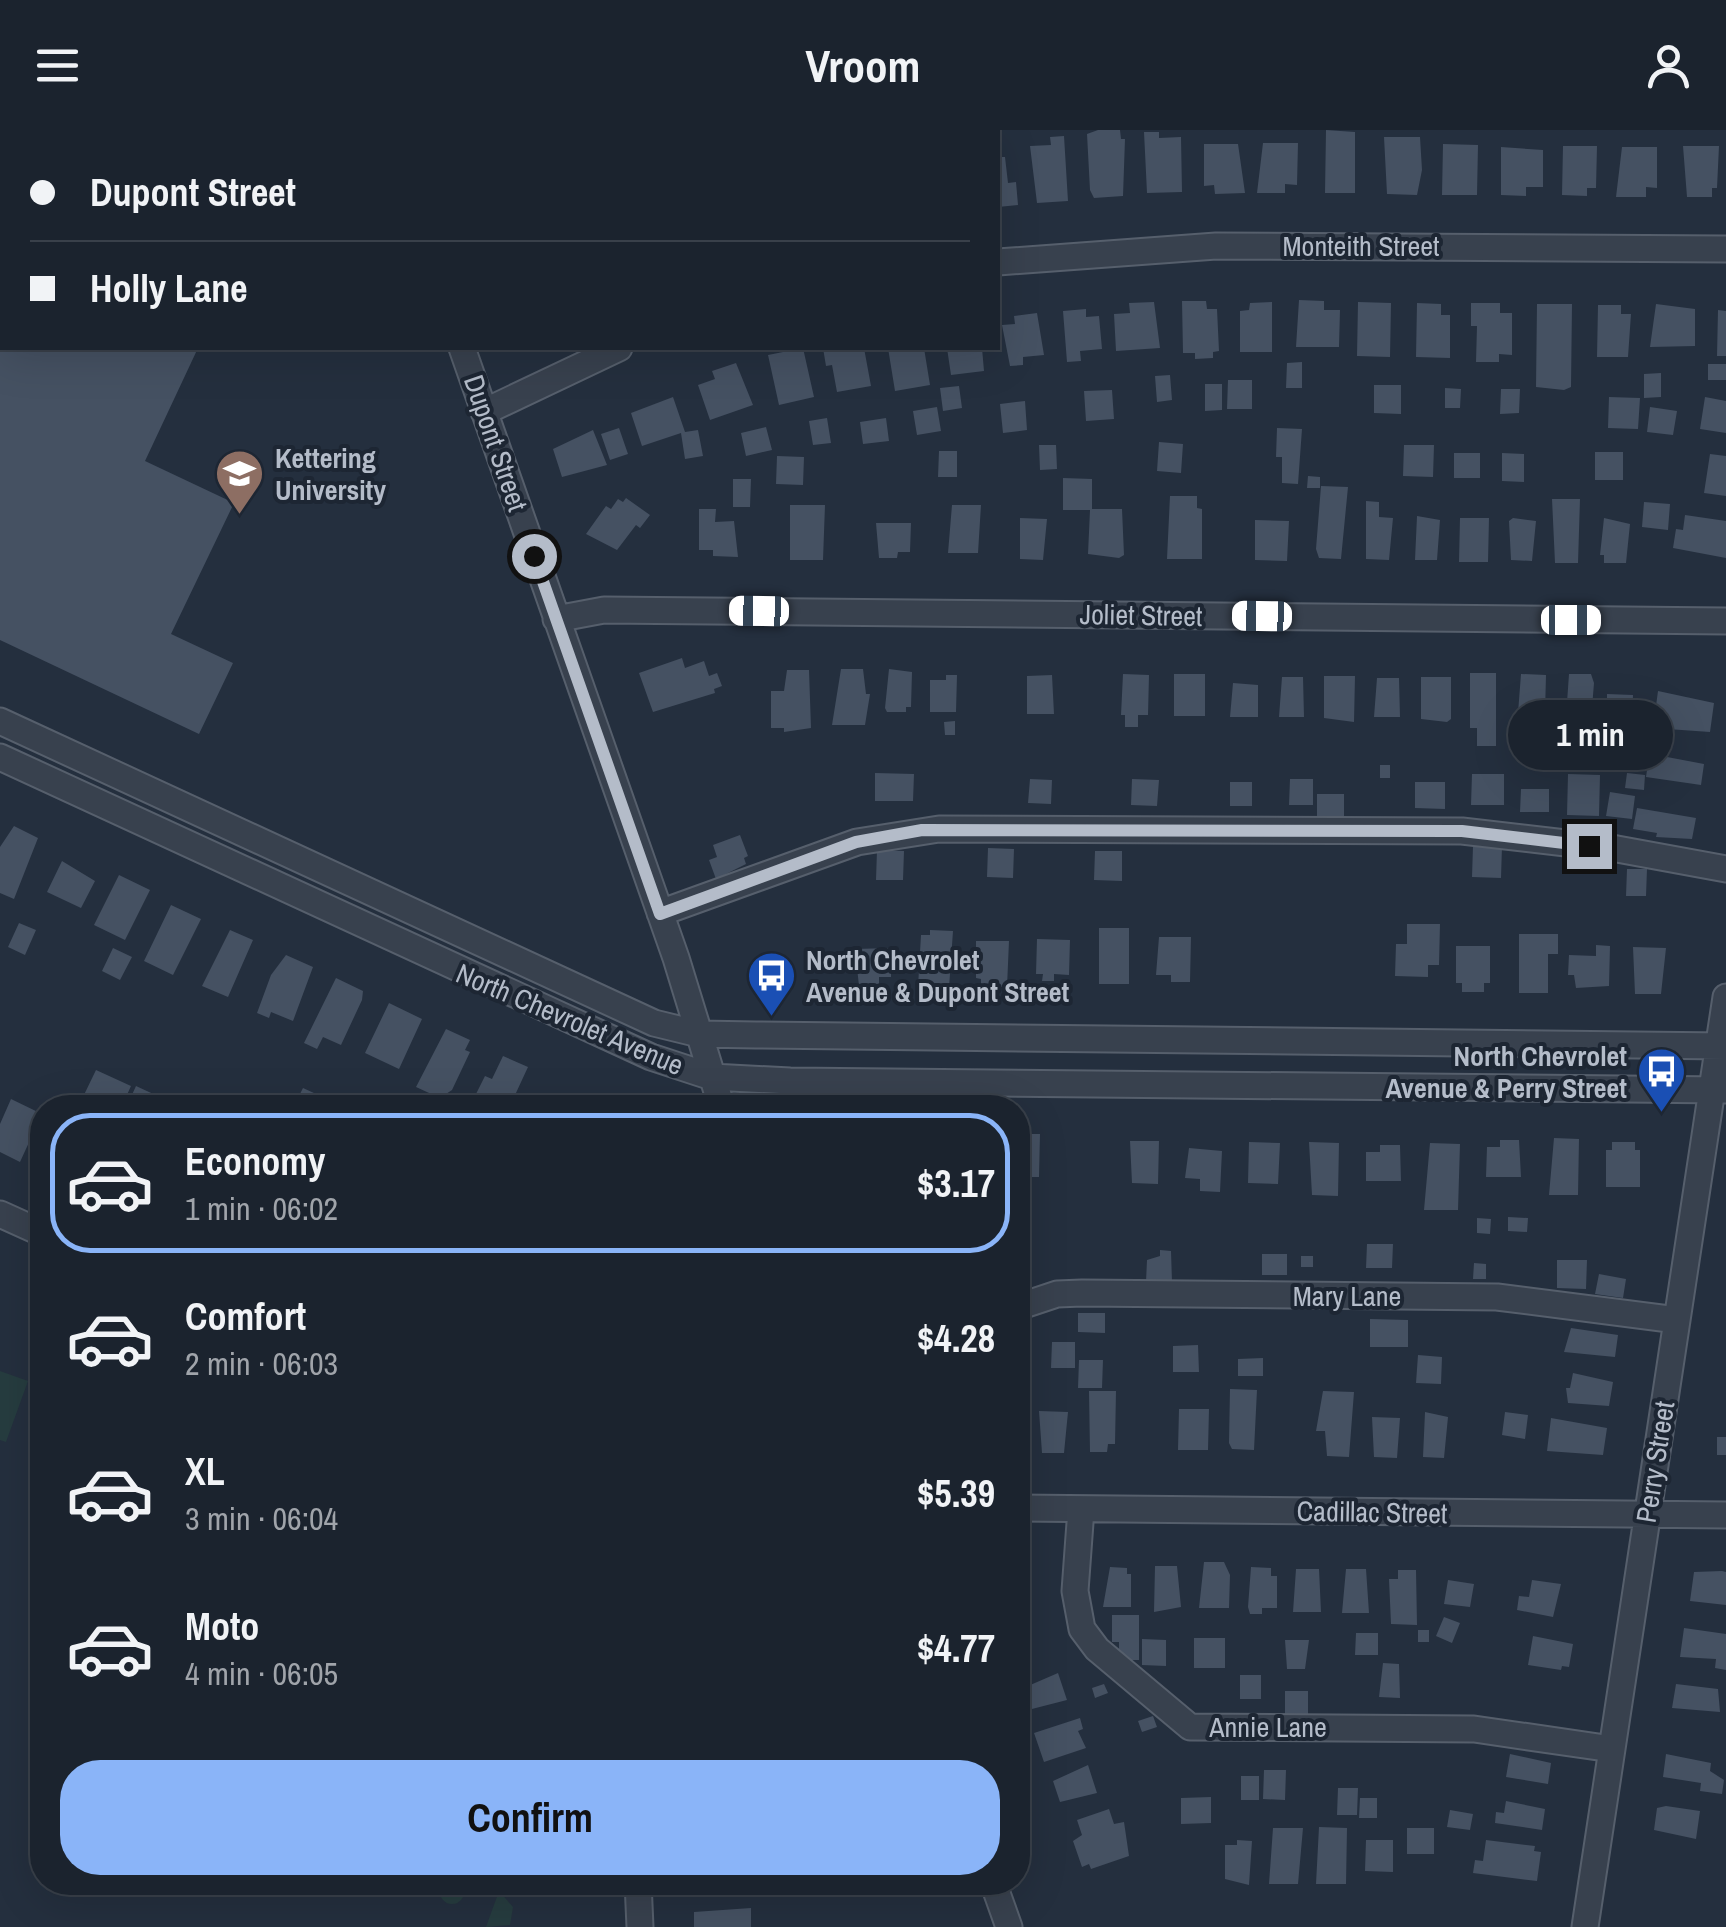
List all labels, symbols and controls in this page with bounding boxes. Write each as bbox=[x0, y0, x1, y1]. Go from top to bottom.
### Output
text: Vroom bbox=[806, 35, 920, 96]
icon: menu bbox=[30, 38, 85, 93]
icon: person bbox=[1641, 38, 1696, 93]
text: Dupont Street bbox=[90, 167, 296, 218]
street label: Monteith Street bbox=[1283, 227, 1440, 265]
text: Holly Lane bbox=[90, 263, 248, 314]
street label: Dupont Street bbox=[455, 370, 537, 516]
place label: Kettering University bbox=[275, 439, 386, 509]
school or university icon: Kettering University bbox=[214, 448, 266, 516]
route start bbox=[512, 534, 557, 579]
car bbox=[729, 595, 789, 627]
street label: Joliet Street bbox=[1079, 595, 1203, 635]
car bbox=[1232, 600, 1292, 632]
car bbox=[1541, 605, 1601, 635]
callout: 1 min bbox=[1506, 701, 1672, 771]
text: 1 min bbox=[1556, 713, 1625, 756]
route end bbox=[1567, 824, 1612, 869]
place label: North Chevrolet Avenue & Dupont Street bbox=[806, 941, 1070, 1011]
bus stop icon: North Chevrolet Avenue & Dupont Street bbox=[745, 950, 797, 1018]
street label: North Chevrolet Avenue bbox=[451, 954, 689, 1084]
place label: North Chevrolet Avenue & Perry Street bbox=[1385, 1037, 1627, 1107]
bus stop icon: North Chevrolet Avenue & Perry Street bbox=[1636, 1046, 1688, 1114]
text: Economy bbox=[185, 1136, 325, 1187]
icon: car bbox=[65, 1138, 155, 1228]
text: $3.17 bbox=[917, 1158, 995, 1209]
text: 1 min · 06:02 bbox=[185, 1187, 338, 1230]
street label: Mary Lane bbox=[1293, 1277, 1401, 1315]
text: Comfort bbox=[185, 1291, 306, 1342]
icon: car bbox=[65, 1293, 155, 1383]
text: $4.28 bbox=[917, 1313, 995, 1364]
text: 2 min · 06:03 bbox=[185, 1342, 338, 1385]
street label: Perry Street bbox=[1627, 1399, 1683, 1525]
text: XL bbox=[185, 1446, 225, 1497]
icon: car bbox=[65, 1448, 155, 1538]
text: $5.39 bbox=[917, 1468, 995, 1519]
street label: Cadillac Street bbox=[1296, 1492, 1448, 1532]
text: 3 min · 06:04 bbox=[185, 1497, 338, 1540]
text: Moto bbox=[185, 1601, 259, 1652]
icon: car bbox=[65, 1603, 155, 1693]
text: $4.77 bbox=[917, 1623, 995, 1674]
text: 4 min · 06:05 bbox=[185, 1652, 338, 1695]
street label: Annie Lane bbox=[1208, 1708, 1327, 1746]
button: Confirm bbox=[60, 1760, 1000, 1875]

